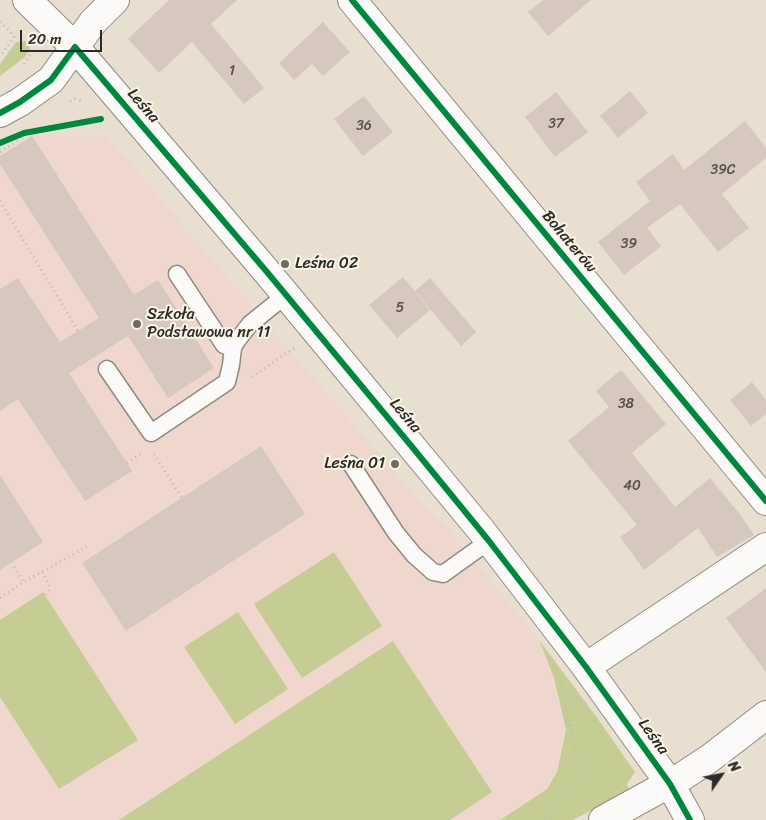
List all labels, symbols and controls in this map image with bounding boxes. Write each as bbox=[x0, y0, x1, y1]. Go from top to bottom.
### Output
scale bar bbox=[22, 20, 105, 52]
text: 20 m bbox=[28, 26, 62, 52]
house number: 1 bbox=[229, 63, 235, 79]
street label: Leśna bbox=[123, 85, 163, 127]
house number: 37 bbox=[548, 116, 564, 132]
house number: 36 bbox=[356, 118, 372, 134]
house number: 39C bbox=[710, 162, 736, 178]
street label: Bohaterów bbox=[538, 207, 600, 277]
house number: 39 bbox=[621, 236, 637, 252]
place label: Leśna 02 bbox=[295, 254, 358, 274]
marker: Leśna 02 bbox=[279, 258, 291, 270]
house number: 5 bbox=[396, 300, 404, 316]
place label: Szkoła Podstawowa nr 11 bbox=[147, 305, 270, 343]
marker: Szkoła Podstawowa nr 11 bbox=[131, 318, 143, 330]
street label: Leśna bbox=[385, 395, 425, 437]
house number: 38 bbox=[618, 396, 634, 412]
place label: Leśna 01 bbox=[324, 454, 385, 474]
marker: Leśna 01 bbox=[389, 458, 401, 470]
house number: 40 bbox=[623, 478, 641, 494]
street label: Leśna bbox=[634, 715, 672, 759]
north arrow bbox=[696, 750, 746, 800]
text: N bbox=[721, 756, 747, 777]

